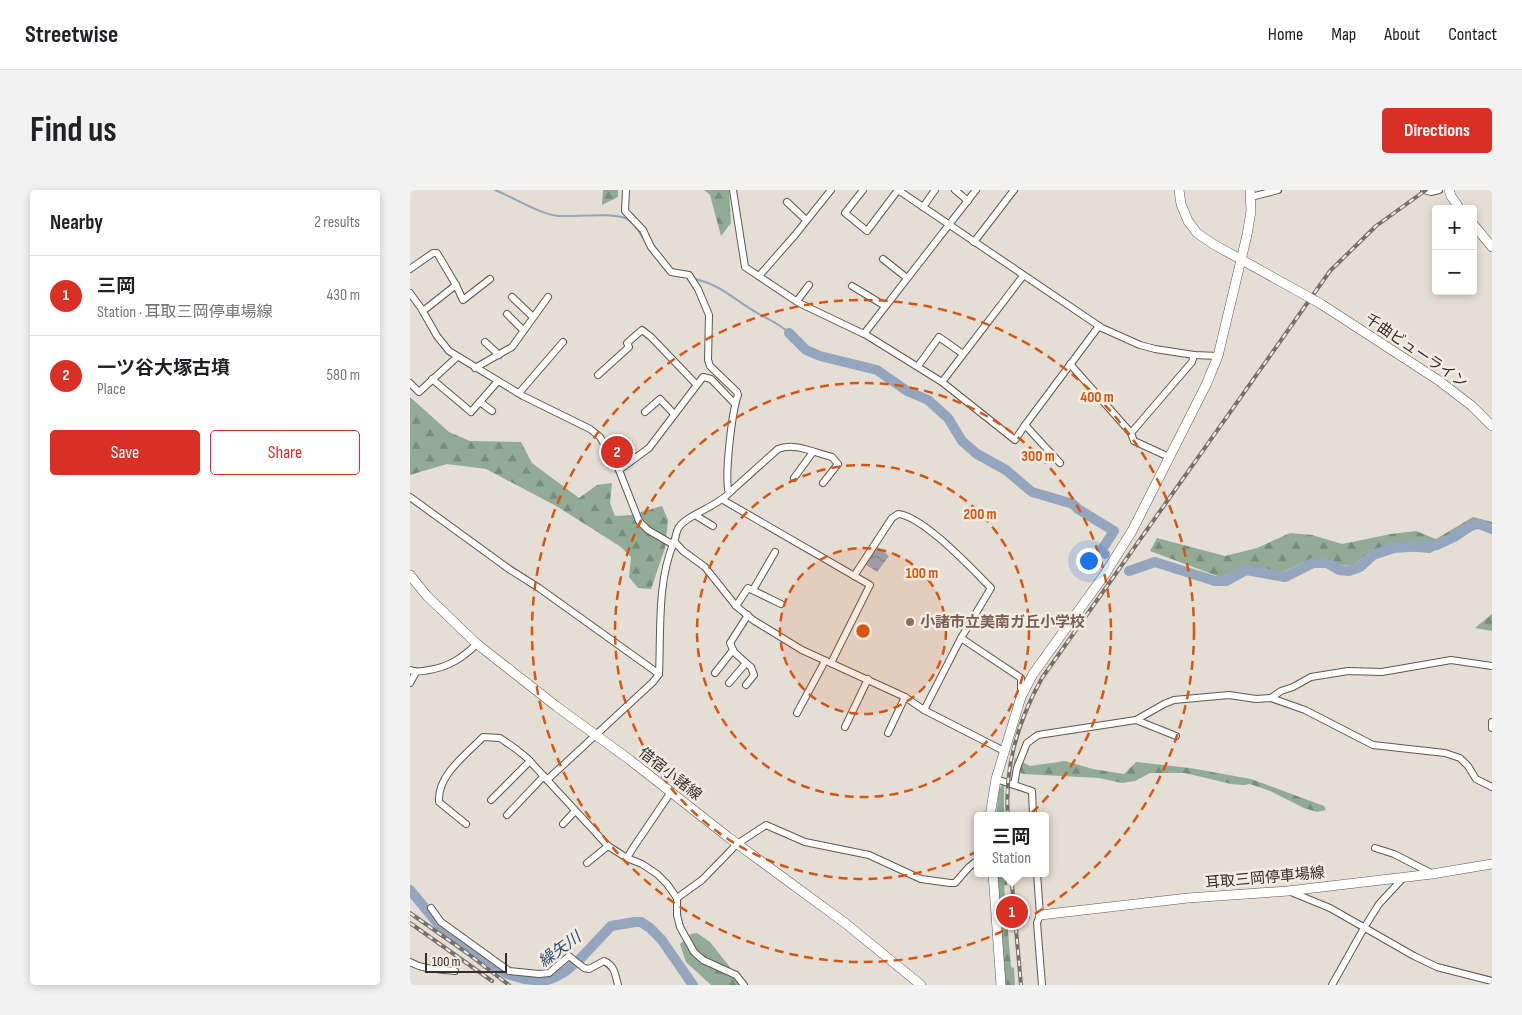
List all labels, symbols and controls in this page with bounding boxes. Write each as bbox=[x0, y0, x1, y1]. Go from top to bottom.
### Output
text: Streetwise bbox=[25, 20, 118, 49]
text: Home bbox=[1268, 24, 1303, 45]
text: Map bbox=[1331, 24, 1356, 45]
text: About bbox=[1384, 24, 1420, 45]
text: Contact bbox=[1448, 24, 1497, 45]
button: Directions bbox=[1382, 108, 1492, 153]
text: Find us bbox=[30, 109, 117, 152]
map controls bbox=[1432, 205, 1477, 295]
button: + bbox=[1432, 205, 1477, 250]
text: Nearby bbox=[50, 210, 103, 235]
text: 2 results bbox=[314, 213, 360, 232]
button: − bbox=[1432, 250, 1477, 295]
text: 三岡 bbox=[97, 275, 135, 298]
text: 1 bbox=[63, 286, 69, 305]
text: 430 m bbox=[327, 286, 360, 305]
text: Station · 耳取三岡停車場線 bbox=[97, 303, 272, 322]
street label: 千曲ビューライン bbox=[1361, 310, 1471, 392]
text: 一ツ谷大塚古墳 bbox=[97, 357, 230, 380]
text: 2 bbox=[62, 366, 70, 385]
text: 580 m bbox=[327, 366, 360, 385]
text: Place bbox=[97, 380, 126, 399]
text: 400 m bbox=[1080, 388, 1114, 407]
button: Save bbox=[50, 430, 200, 475]
button: Share bbox=[210, 430, 360, 475]
pin: 2 bbox=[601, 433, 633, 471]
text: 300 m bbox=[1021, 447, 1055, 466]
text: 200 m bbox=[963, 505, 997, 524]
your location bbox=[1076, 548, 1102, 574]
text: 100 m bbox=[906, 564, 938, 583]
place label: 小諸市立美南ガ丘小学校 bbox=[920, 613, 1085, 632]
marker: 小諸市立美南ガ丘小学校 bbox=[904, 616, 916, 628]
centre of rings bbox=[854, 622, 872, 640]
street label: 借宿小諸線 bbox=[635, 743, 705, 805]
popup bbox=[974, 812, 1049, 877]
text: 三岡 bbox=[992, 826, 1030, 849]
text: Station bbox=[992, 849, 1031, 868]
street label: 耳取三岡停車場線 bbox=[1204, 863, 1326, 893]
pin: 1 bbox=[996, 893, 1028, 931]
water label: 繰矢川 bbox=[535, 927, 587, 972]
scale bar bbox=[425, 950, 508, 973]
text: 100 m bbox=[432, 953, 461, 970]

